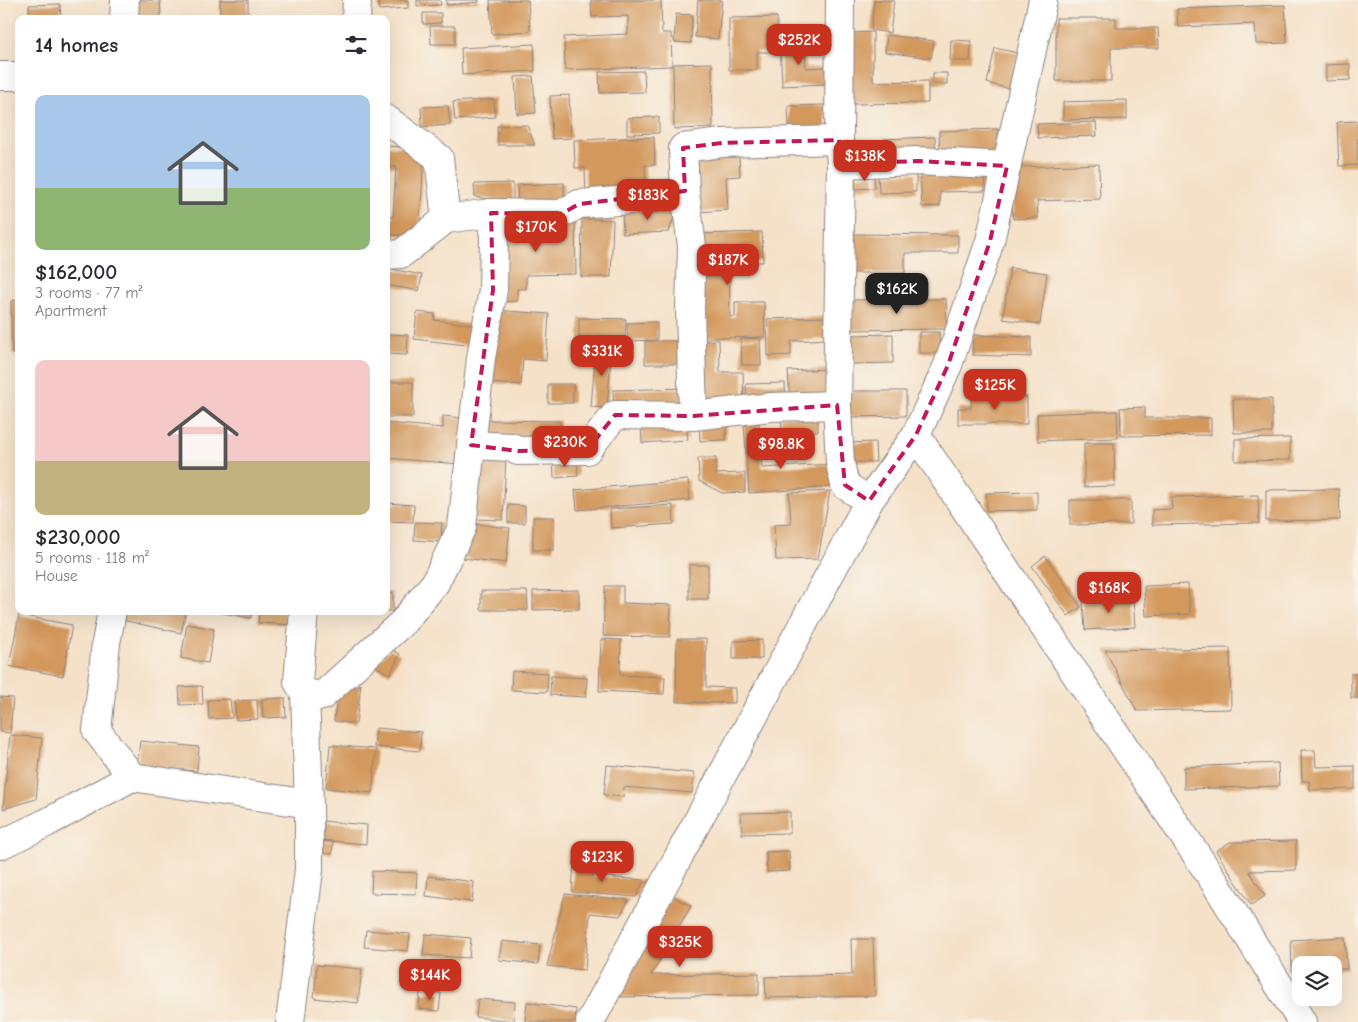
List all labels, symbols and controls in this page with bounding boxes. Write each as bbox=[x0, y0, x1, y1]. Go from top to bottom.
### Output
pin: $252K bbox=[764, 23, 834, 66]
icon: filters bbox=[342, 31, 370, 59]
text: $252K bbox=[777, 31, 821, 49]
text: 14 homes bbox=[35, 33, 118, 57]
icon: home bbox=[158, 128, 248, 218]
pin: $138K bbox=[830, 140, 900, 182]
text: $138K bbox=[844, 147, 886, 165]
pin: $183K bbox=[613, 178, 683, 221]
text: $183K bbox=[627, 186, 669, 204]
pin: $170K bbox=[501, 210, 571, 253]
text: $170K bbox=[515, 218, 557, 236]
pin: $187K bbox=[693, 244, 763, 286]
text: $187K bbox=[708, 251, 748, 269]
text: $162,000 bbox=[35, 260, 117, 284]
pin: $162K bbox=[862, 272, 932, 315]
text: $162K bbox=[876, 280, 918, 298]
text: 3 rooms · 77 m² bbox=[35, 284, 143, 302]
text: Apartment bbox=[35, 302, 107, 320]
pin: $331K bbox=[567, 334, 637, 377]
text: $331K bbox=[582, 342, 622, 360]
pin: $125K bbox=[960, 368, 1030, 411]
text: $125K bbox=[974, 376, 1016, 394]
icon: home bbox=[158, 393, 248, 483]
pin: $230K bbox=[530, 426, 600, 468]
pin: $98.8K bbox=[740, 428, 822, 470]
text: $230K bbox=[543, 433, 587, 451]
text: $98.8K bbox=[758, 435, 804, 453]
text: $230,000 bbox=[35, 525, 121, 549]
text: 5 rooms · 118 m² bbox=[35, 549, 149, 567]
text: House bbox=[35, 567, 78, 585]
pin: $168K bbox=[1074, 572, 1144, 614]
text: $168K bbox=[1088, 579, 1130, 597]
pin: $123K bbox=[567, 840, 637, 883]
text: $123K bbox=[582, 848, 622, 866]
pin: $325K bbox=[645, 926, 715, 968]
text: $325K bbox=[659, 933, 702, 951]
map controls bbox=[1292, 956, 1342, 1006]
button: layers bbox=[1292, 956, 1342, 1006]
pin: $144K bbox=[395, 958, 465, 1001]
text: $144K bbox=[410, 966, 450, 984]

